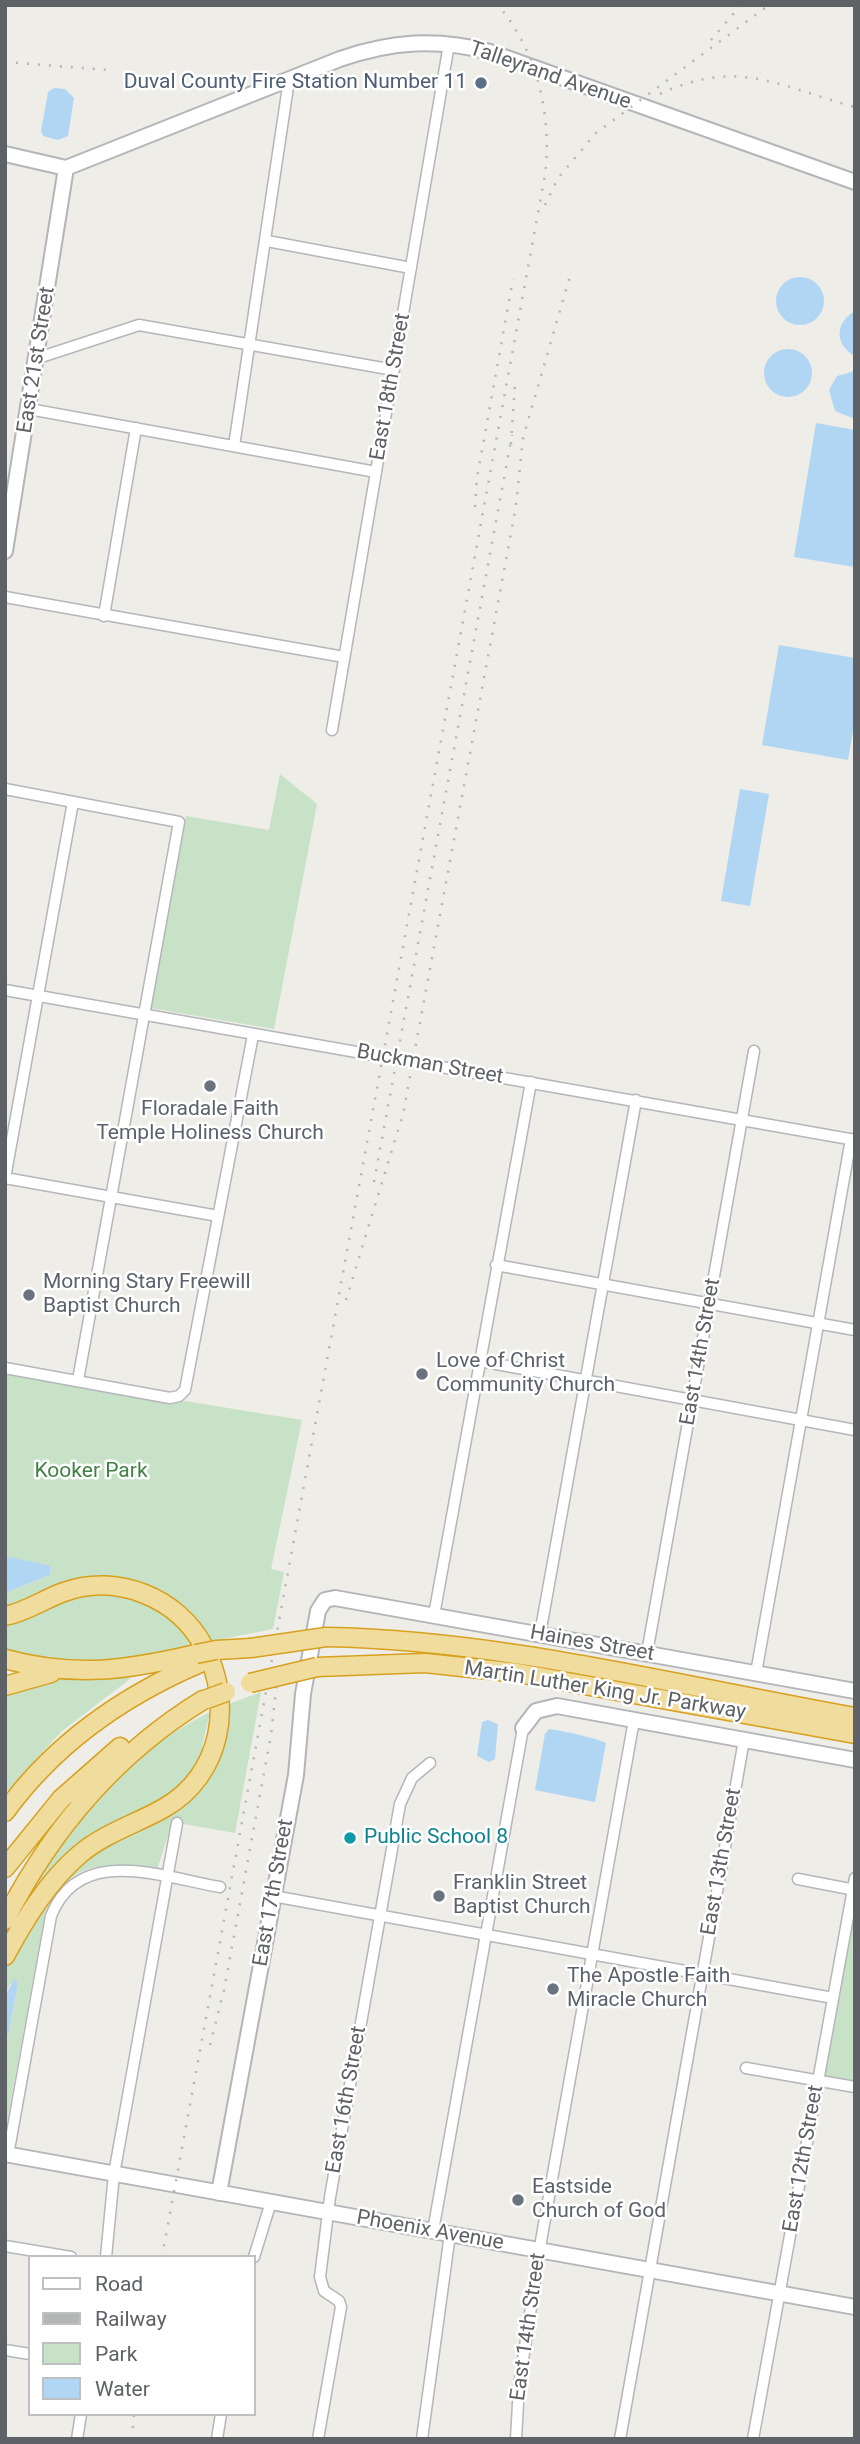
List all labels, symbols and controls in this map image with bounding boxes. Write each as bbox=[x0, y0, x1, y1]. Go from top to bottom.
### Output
street label: Talleyrand Avenue bbox=[466, 37, 634, 115]
place label: Duval County Fire Station Number 11 bbox=[124, 70, 467, 96]
marker: Duval County Fire Station Number 11 bbox=[473, 75, 489, 91]
street label: East 21st Street bbox=[13, 285, 61, 435]
street label: East 18th Street bbox=[366, 311, 416, 463]
street label: Buckman Street bbox=[355, 1040, 505, 1090]
marker: Floradale Faith Temple Holiness Church bbox=[202, 1078, 218, 1094]
place label: Floradale Faith Temple Holiness Church bbox=[96, 1097, 324, 1147]
place label: Morning Stary Freewill Baptist Church bbox=[43, 1270, 251, 1320]
street label: East 14th Street bbox=[676, 1276, 726, 1428]
marker: Morning Stary Freewill Baptist Church bbox=[21, 1287, 37, 1303]
place label: Love of Christ Community Church bbox=[436, 1349, 615, 1399]
marker: Love of Christ Community Church bbox=[414, 1366, 430, 1382]
park label: Kooker Park bbox=[34, 1459, 148, 1485]
street label: Haines Street bbox=[528, 1621, 656, 1667]
street label: Martin Luther King Jr. Parkway bbox=[462, 1656, 748, 1726]
street label: East 13th Street bbox=[697, 1786, 747, 1938]
street label: East 17th Street bbox=[249, 1817, 299, 1969]
place label: Public School 8 bbox=[364, 1825, 508, 1851]
marker: Public School 8 bbox=[342, 1830, 358, 1846]
place label: Franklin Street Baptist Church bbox=[453, 1871, 590, 1921]
marker: Franklin Street Baptist Church bbox=[431, 1888, 447, 1904]
place label: The Apostle Faith Miracle Church bbox=[567, 1964, 730, 2014]
marker: The Apostle Faith Miracle Church bbox=[545, 1981, 561, 1997]
street label: East 16th Street bbox=[322, 2024, 372, 2176]
street label: East 12th Street bbox=[779, 2083, 829, 2235]
place label: Eastside Church of God bbox=[532, 2175, 666, 2225]
marker: Eastside Church of God bbox=[510, 2192, 526, 2208]
street label: Phoenix Avenue bbox=[354, 2206, 506, 2256]
street label: East 14th Street bbox=[506, 2252, 552, 2402]
legend bbox=[28, 2255, 256, 2416]
text: Road bbox=[95, 2272, 143, 2296]
text: Railway bbox=[95, 2307, 167, 2331]
text: Park bbox=[95, 2342, 137, 2366]
text: Water bbox=[95, 2377, 150, 2401]

